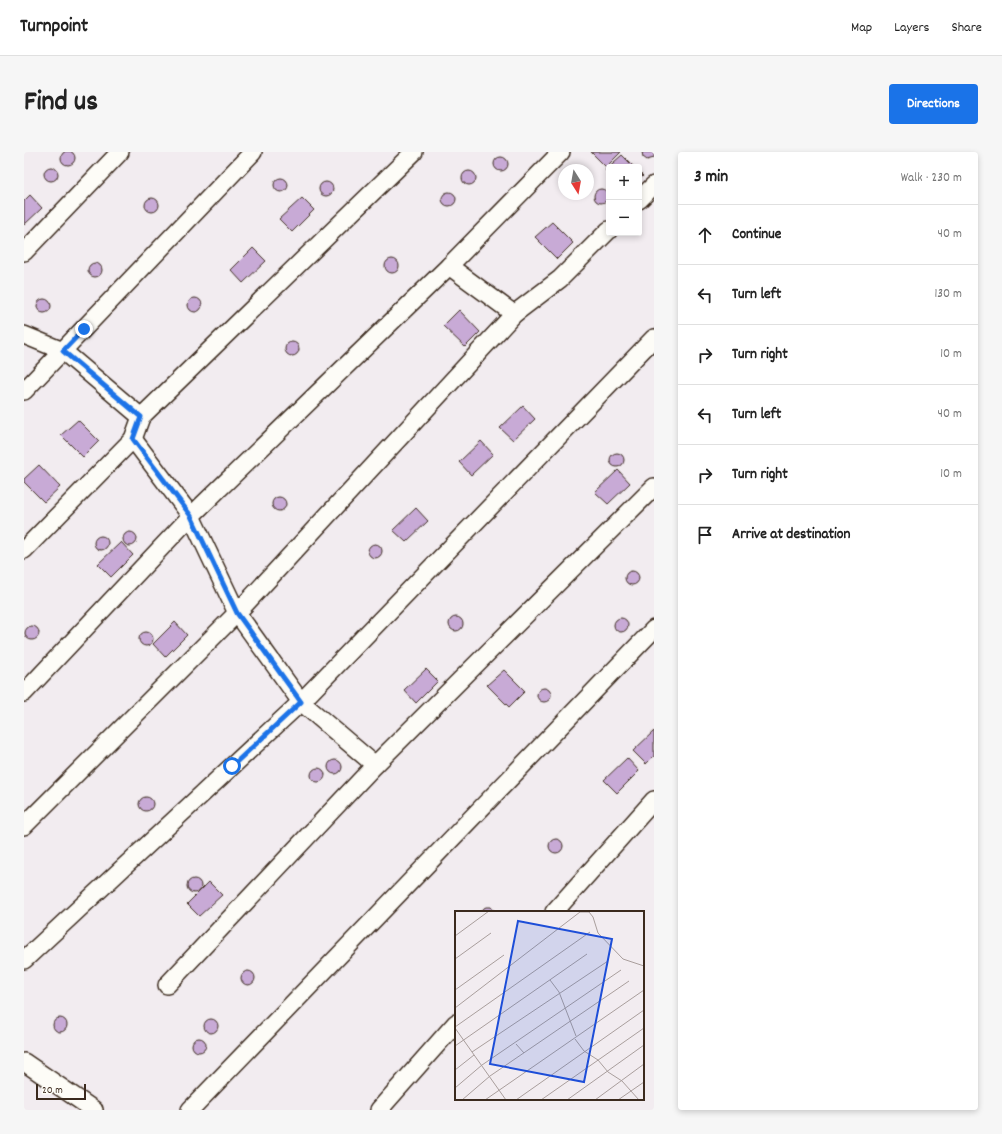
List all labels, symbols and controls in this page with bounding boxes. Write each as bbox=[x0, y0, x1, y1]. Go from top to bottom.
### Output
text: Turnpoint bbox=[20, 14, 88, 41]
text: Map bbox=[851, 18, 872, 38]
text: Layers bbox=[894, 18, 929, 38]
text: Share bbox=[951, 18, 982, 38]
text: Find us bbox=[24, 84, 98, 124]
button: Directions bbox=[889, 84, 978, 124]
north arrow bbox=[558, 164, 594, 200]
map controls bbox=[606, 164, 642, 236]
button: + bbox=[606, 164, 642, 200]
text: 3 min bbox=[694, 166, 728, 190]
text: Walk · 230 m bbox=[901, 169, 962, 188]
button: − bbox=[606, 200, 642, 236]
icon: ahead bbox=[694, 224, 716, 246]
text: Continue bbox=[732, 224, 781, 246]
text: 40 m bbox=[938, 225, 962, 244]
icon: left bbox=[694, 284, 716, 306]
text: Turn left bbox=[732, 284, 781, 306]
text: 130 m bbox=[934, 285, 962, 304]
route end bbox=[75, 320, 93, 338]
icon: right bbox=[694, 344, 716, 366]
text: Turn right bbox=[732, 344, 788, 366]
text: 10 m bbox=[940, 345, 962, 364]
icon: left bbox=[694, 404, 716, 426]
text: Turn left bbox=[732, 404, 781, 426]
text: 40 m bbox=[938, 405, 962, 424]
icon: right bbox=[694, 464, 716, 486]
text: Turn right bbox=[732, 464, 788, 486]
text: 10 m bbox=[940, 465, 962, 484]
icon: arrive bbox=[694, 524, 716, 546]
text: Arrive at destination bbox=[732, 524, 850, 546]
route start bbox=[223, 757, 241, 775]
inset map bbox=[455, 911, 644, 1100]
scale bar bbox=[36, 1082, 86, 1101]
text: 20 m bbox=[42, 1083, 63, 1099]

